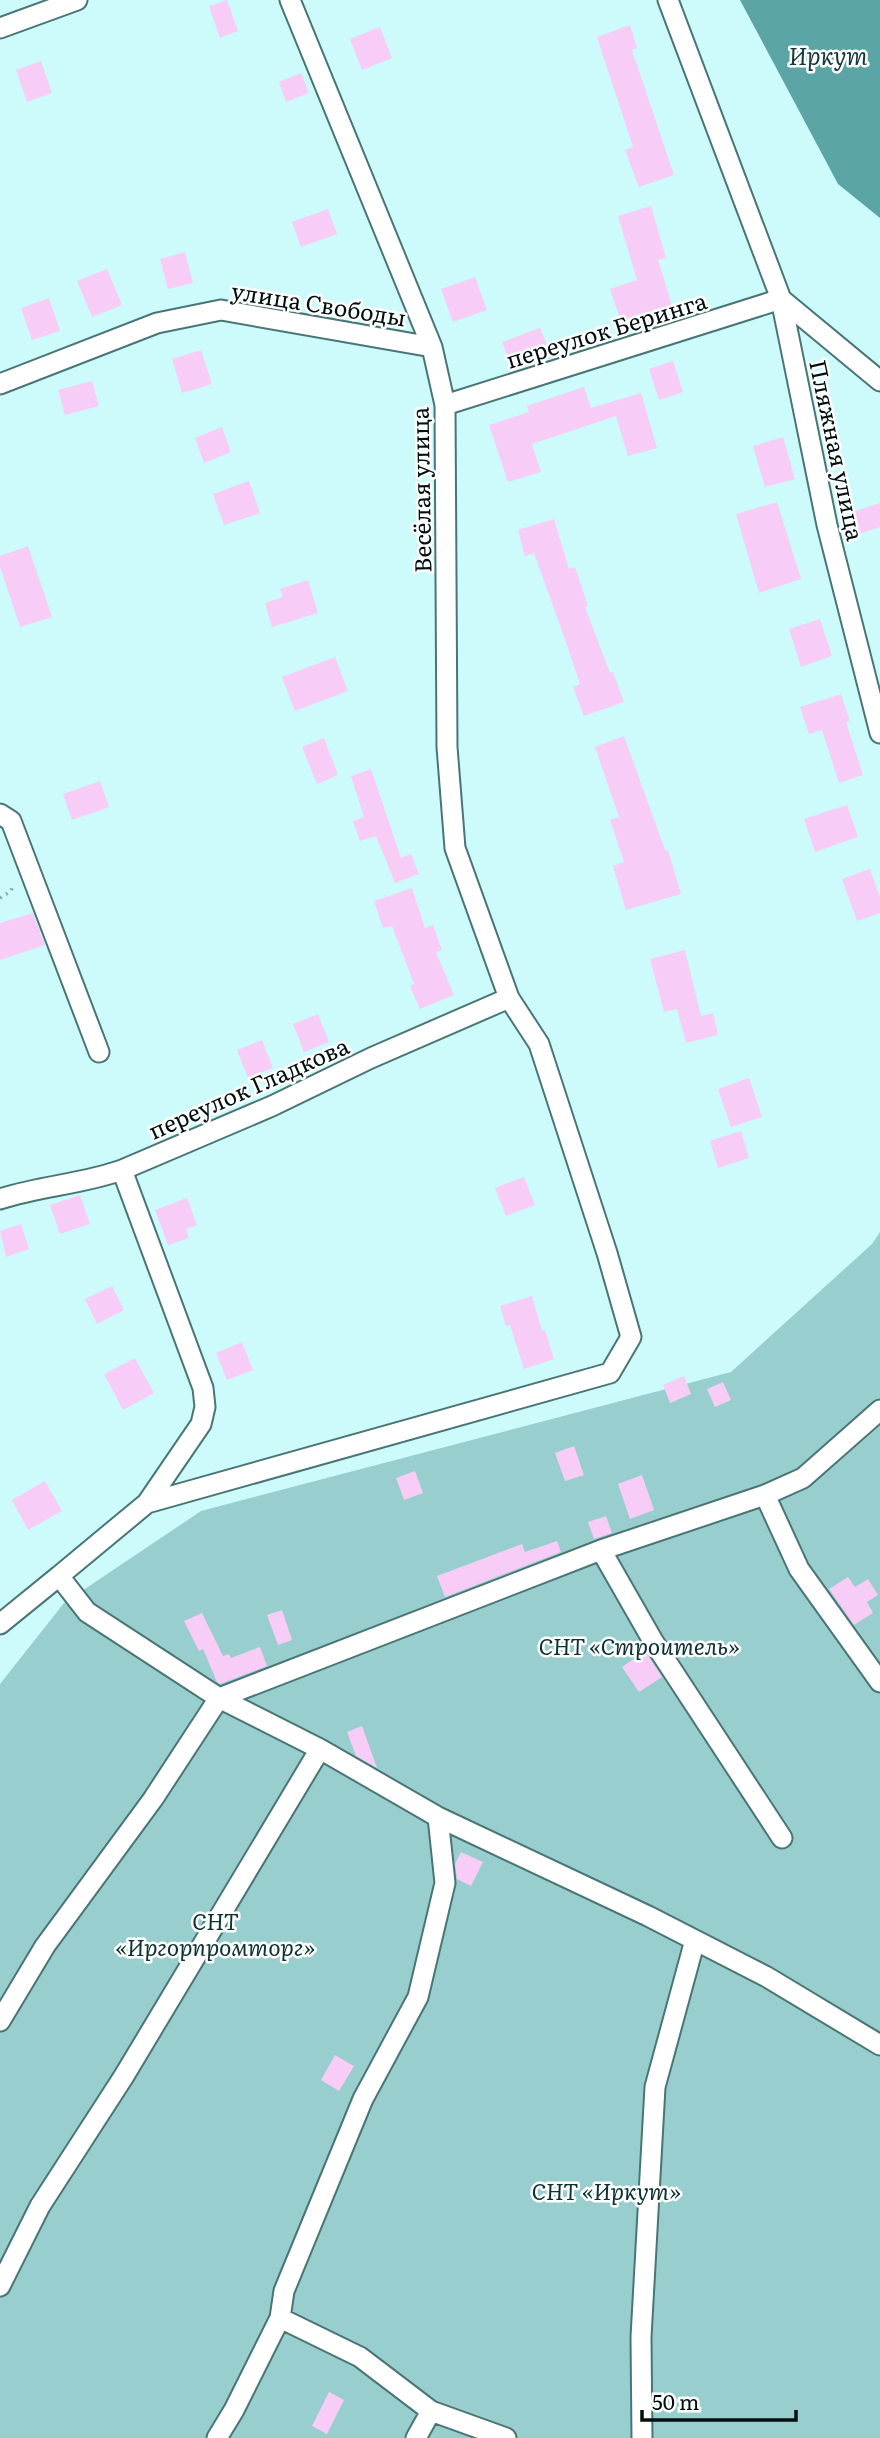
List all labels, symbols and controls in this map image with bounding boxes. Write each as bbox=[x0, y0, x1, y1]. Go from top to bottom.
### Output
water label: Иркут bbox=[789, 37, 867, 72]
street label: улица Свободы bbox=[229, 272, 409, 334]
street label: переулок Беринга bbox=[501, 282, 711, 376]
street label: Пляжная улица bbox=[802, 356, 874, 544]
street label: Весёлая улица bbox=[402, 406, 438, 573]
street label: переулок Гладкова bbox=[142, 1027, 354, 1147]
park label: СНТ «Строитель» bbox=[539, 1628, 740, 1662]
park label: СНТ «Иргорпромторг» bbox=[115, 1903, 315, 1963]
park label: СНТ «Иркут» bbox=[532, 2173, 681, 2207]
scale bar bbox=[642, 2378, 796, 2422]
text: 50 m bbox=[652, 2385, 699, 2416]

